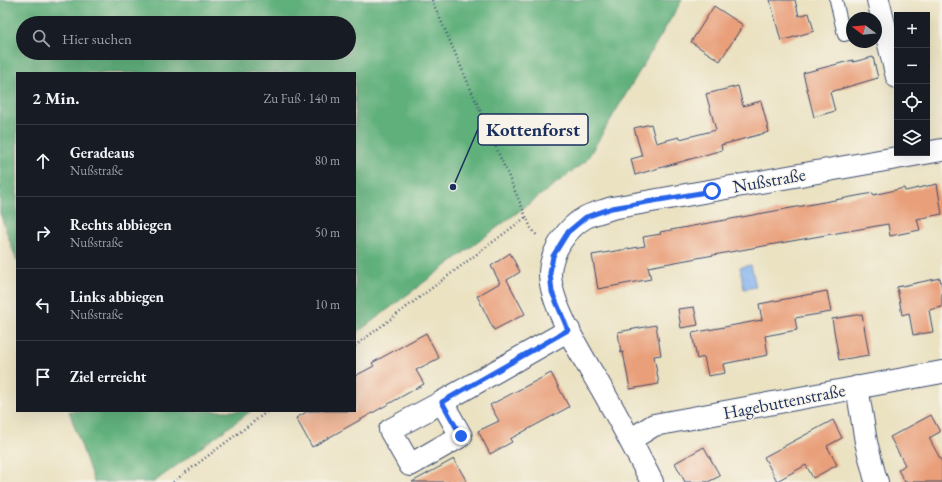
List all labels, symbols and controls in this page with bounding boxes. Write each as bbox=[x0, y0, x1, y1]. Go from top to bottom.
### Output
north arrow bbox=[846, 12, 882, 48]
map controls bbox=[894, 12, 930, 156]
button: + bbox=[894, 12, 930, 48]
search box bbox=[16, 16, 356, 60]
icon: search bbox=[30, 27, 52, 49]
text: Hier suchen bbox=[62, 29, 132, 48]
button: − bbox=[894, 48, 930, 84]
button: locate bbox=[894, 84, 930, 120]
text: 2 Min. bbox=[32, 87, 79, 109]
text: Zu Fuß · 140 m bbox=[263, 90, 340, 107]
callout: Kottenforst bbox=[478, 114, 588, 145]
text: Kottenforst bbox=[486, 117, 580, 142]
button: layers bbox=[894, 120, 930, 156]
text: Geradeaus bbox=[70, 143, 134, 162]
icon: ahead bbox=[32, 150, 54, 172]
text: 80 m bbox=[315, 152, 340, 169]
text: Nußstraße bbox=[70, 162, 123, 179]
street label: Nußstraße bbox=[731, 162, 807, 198]
route start bbox=[703, 182, 721, 200]
text: Rechts abbiegen bbox=[70, 215, 172, 234]
icon: right bbox=[32, 222, 54, 244]
text: 50 m bbox=[315, 224, 340, 241]
text: Nußstraße bbox=[70, 234, 123, 251]
text: Links abbiegen bbox=[70, 287, 164, 306]
icon: left bbox=[32, 294, 54, 316]
text: 10 m bbox=[315, 296, 340, 313]
text: Nußstraße bbox=[70, 306, 123, 323]
icon: arrive bbox=[32, 366, 54, 388]
text: Ziel erreicht bbox=[70, 367, 146, 386]
street label: Hagebuttenstraße bbox=[721, 378, 847, 424]
route end bbox=[452, 427, 470, 445]

